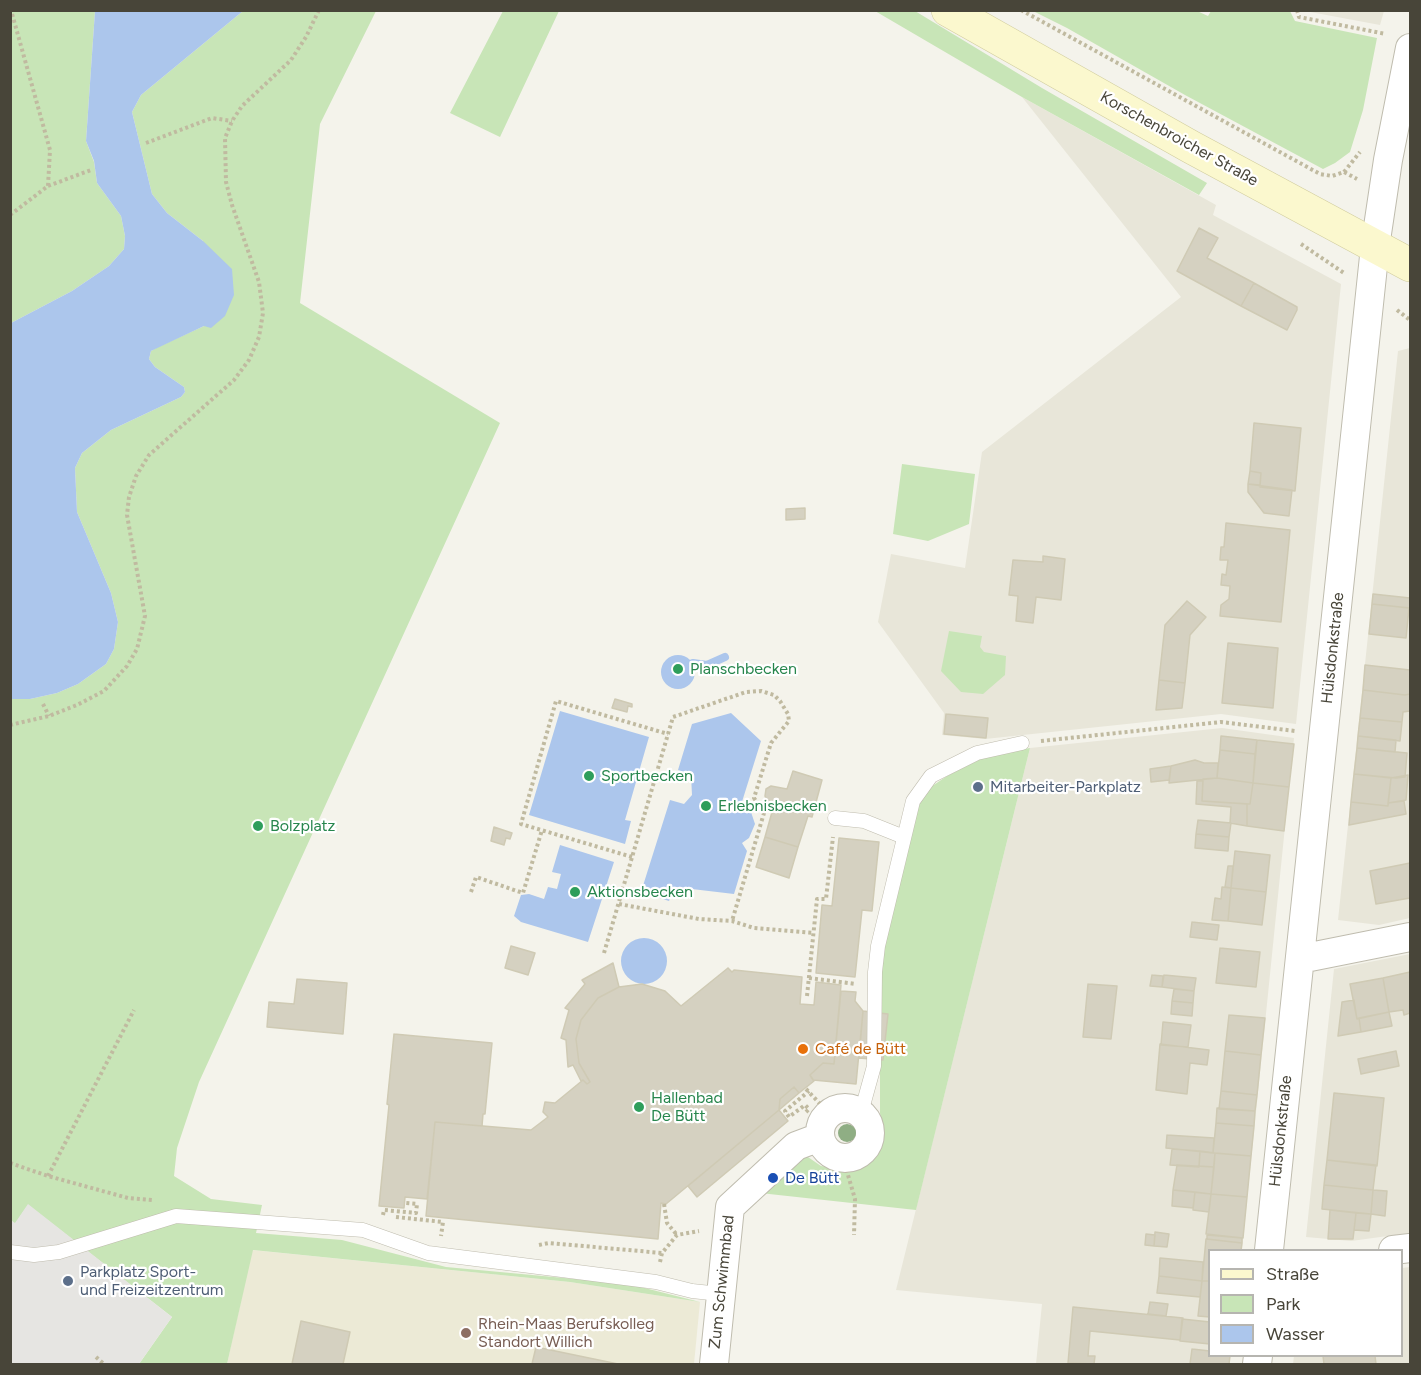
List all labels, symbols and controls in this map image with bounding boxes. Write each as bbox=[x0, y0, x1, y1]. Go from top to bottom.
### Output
street label: Korschenbroicher Straße bbox=[1097, 88, 1261, 190]
street label: Hülsdonkstraße bbox=[1318, 591, 1348, 705]
place label: Planschbecken bbox=[690, 659, 797, 679]
marker: Planschbecken bbox=[671, 662, 685, 676]
place label: Sportbecken bbox=[601, 766, 693, 786]
marker: Sportbecken bbox=[582, 769, 596, 783]
place label: Mitarbeiter-Parkplatz bbox=[990, 777, 1141, 797]
marker: Mitarbeiter-Parkplatz bbox=[971, 780, 985, 794]
place label: Erlebnisbecken bbox=[718, 796, 827, 816]
marker: Erlebnisbecken bbox=[699, 799, 713, 813]
place label: Bolzplatz bbox=[270, 816, 335, 836]
marker: Bolzplatz bbox=[251, 819, 265, 833]
place label: Aktionsbecken bbox=[587, 882, 693, 902]
marker: Aktionsbecken bbox=[568, 885, 582, 899]
place label: Café de Bütt bbox=[815, 1039, 906, 1059]
marker: Café de Bütt bbox=[796, 1042, 810, 1056]
street label: Hülsdonkstraße bbox=[1266, 1074, 1296, 1188]
place label: Hallenbad De Bütt bbox=[651, 1088, 723, 1126]
marker: Hallenbad De Bütt bbox=[632, 1100, 646, 1114]
place label: De Bütt bbox=[785, 1168, 839, 1188]
marker: De Bütt bbox=[766, 1171, 780, 1185]
street label: Zum Schwimmbad bbox=[705, 1214, 739, 1350]
legend bbox=[1208, 1249, 1403, 1357]
place label: Parkplatz Sport- und Freizeitzentrum bbox=[80, 1262, 223, 1300]
text: Straße bbox=[1266, 1263, 1319, 1285]
marker: Parkplatz Sport- und Freizeitzentrum bbox=[61, 1274, 75, 1288]
text: Park bbox=[1266, 1293, 1300, 1315]
place label: Rhein-Maas Berufskolleg Standort Willich bbox=[478, 1314, 654, 1352]
text: Wasser bbox=[1266, 1323, 1324, 1345]
marker: Rhein-Maas Berufskolleg Standort Willich bbox=[459, 1326, 473, 1340]

